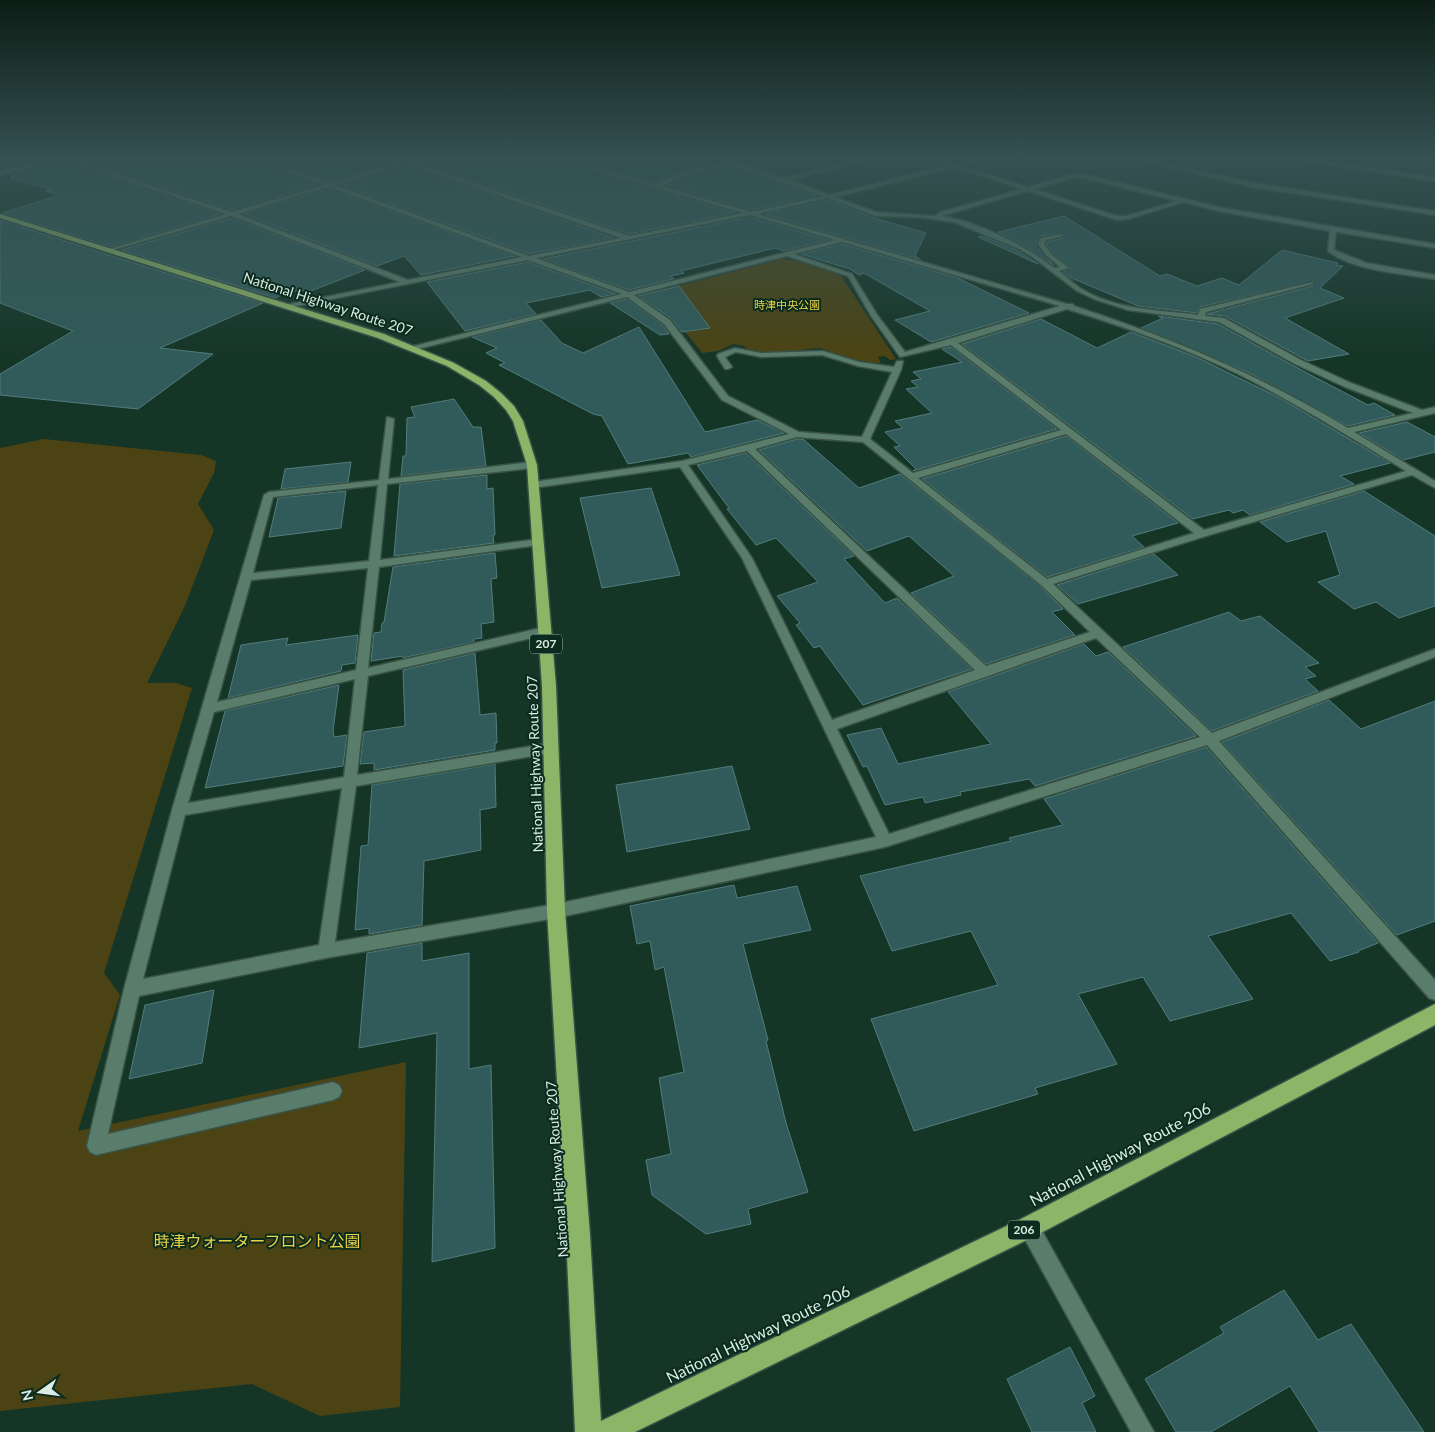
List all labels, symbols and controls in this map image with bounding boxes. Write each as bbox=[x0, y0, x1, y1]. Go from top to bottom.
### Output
street label: National Highway Route 207 bbox=[241, 268, 415, 339]
park label: 時津中央公園 bbox=[754, 298, 820, 311]
road number: 207 bbox=[530, 634, 562, 654]
street label: National Highway Route 207 bbox=[523, 675, 546, 853]
street label: National Highway Route 207 bbox=[542, 1080, 571, 1258]
street label: National Highway Route 206 bbox=[1026, 1098, 1214, 1209]
road number: 206 bbox=[1008, 1220, 1040, 1240]
park label: 時津ウォーターフロント公園 bbox=[153, 1231, 361, 1250]
street label: National Highway Route 206 bbox=[663, 1281, 853, 1386]
north arrow bbox=[15, 1367, 65, 1417]
text: N bbox=[17, 1388, 36, 1403]

